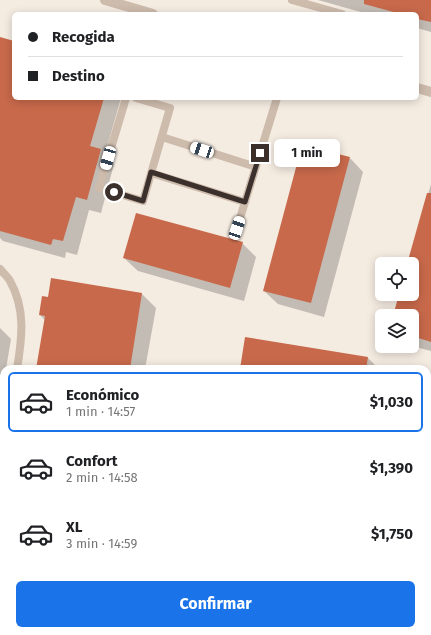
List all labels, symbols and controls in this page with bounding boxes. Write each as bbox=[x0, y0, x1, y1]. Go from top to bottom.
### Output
text: Recogida bbox=[52, 28, 115, 46]
text: Destino bbox=[52, 67, 105, 85]
callout: 1 min bbox=[274, 139, 340, 167]
car bbox=[189, 141, 215, 159]
route end bbox=[251, 144, 269, 162]
car bbox=[99, 145, 117, 171]
text: 1 min bbox=[291, 145, 323, 160]
route start bbox=[105, 183, 123, 201]
car bbox=[228, 215, 246, 241]
map controls bbox=[375, 257, 419, 353]
button: locate bbox=[375, 257, 419, 301]
button: layers bbox=[375, 309, 419, 353]
icon: car bbox=[18, 384, 54, 420]
text: Económico bbox=[66, 386, 139, 404]
text: $1,030 bbox=[370, 393, 413, 411]
text: 1 min · 14:57 bbox=[66, 404, 135, 419]
icon: car bbox=[18, 450, 54, 486]
text: Confort bbox=[66, 452, 118, 470]
text: $1,390 bbox=[370, 459, 413, 477]
text: 2 min · 14:58 bbox=[66, 470, 138, 485]
icon: car bbox=[18, 516, 54, 552]
text: XL bbox=[66, 518, 82, 536]
text: $1,750 bbox=[371, 525, 413, 543]
text: 3 min · 14:59 bbox=[66, 536, 137, 551]
button: Confirmar bbox=[16, 581, 415, 627]

